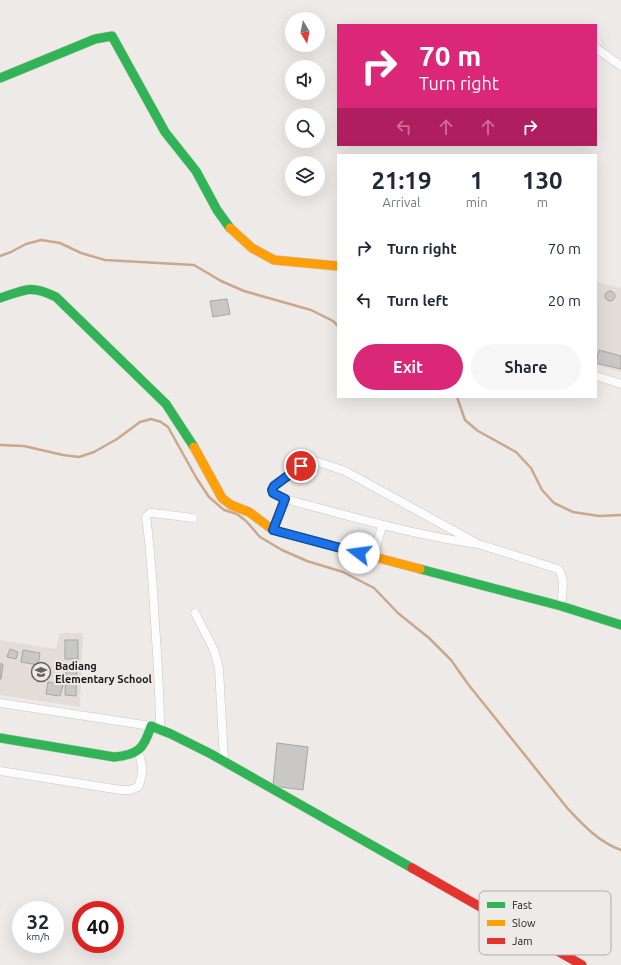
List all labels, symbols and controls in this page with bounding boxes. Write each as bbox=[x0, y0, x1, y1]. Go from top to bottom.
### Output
north arrow bbox=[285, 12, 325, 52]
map controls bbox=[285, 12, 325, 196]
icon: right bbox=[353, 40, 405, 92]
text: 70 m bbox=[419, 40, 481, 71]
button: sound bbox=[285, 60, 325, 100]
text: Turn right bbox=[419, 73, 499, 93]
button: search bbox=[285, 108, 325, 148]
icon: left bbox=[393, 116, 415, 138]
icon: ahead bbox=[435, 116, 457, 138]
icon: ahead bbox=[477, 116, 499, 138]
icon: right bbox=[519, 116, 541, 138]
button: layers bbox=[285, 156, 325, 196]
text: 21:19 bbox=[371, 167, 431, 194]
text: 1 bbox=[470, 167, 483, 194]
text: 130 bbox=[522, 167, 563, 194]
text: Arrival bbox=[382, 195, 420, 209]
text: min bbox=[466, 195, 488, 209]
text: m bbox=[537, 195, 548, 209]
icon: right bbox=[353, 237, 375, 259]
text: Turn right bbox=[387, 240, 457, 257]
text: 70 m bbox=[548, 240, 581, 257]
icon: left bbox=[353, 289, 375, 311]
text: Turn left bbox=[387, 292, 448, 309]
text: 20 m bbox=[548, 292, 581, 309]
button: Exit bbox=[353, 344, 463, 390]
button: Share bbox=[471, 344, 581, 390]
pin bbox=[284, 449, 318, 483]
icon: arrive bbox=[290, 455, 312, 477]
position arrow bbox=[338, 532, 380, 574]
place label: Badiang Elementary School bbox=[55, 660, 153, 685]
school or university icon: Badiang Elementary School bbox=[30, 661, 52, 683]
legend bbox=[479, 891, 611, 955]
text: Fast bbox=[512, 899, 533, 911]
speed limit sign: 40 bbox=[72, 901, 124, 953]
text: 32 bbox=[27, 910, 49, 933]
text: Slow bbox=[512, 917, 536, 929]
text: km/h bbox=[26, 931, 50, 942]
text: Jam bbox=[512, 935, 533, 947]

